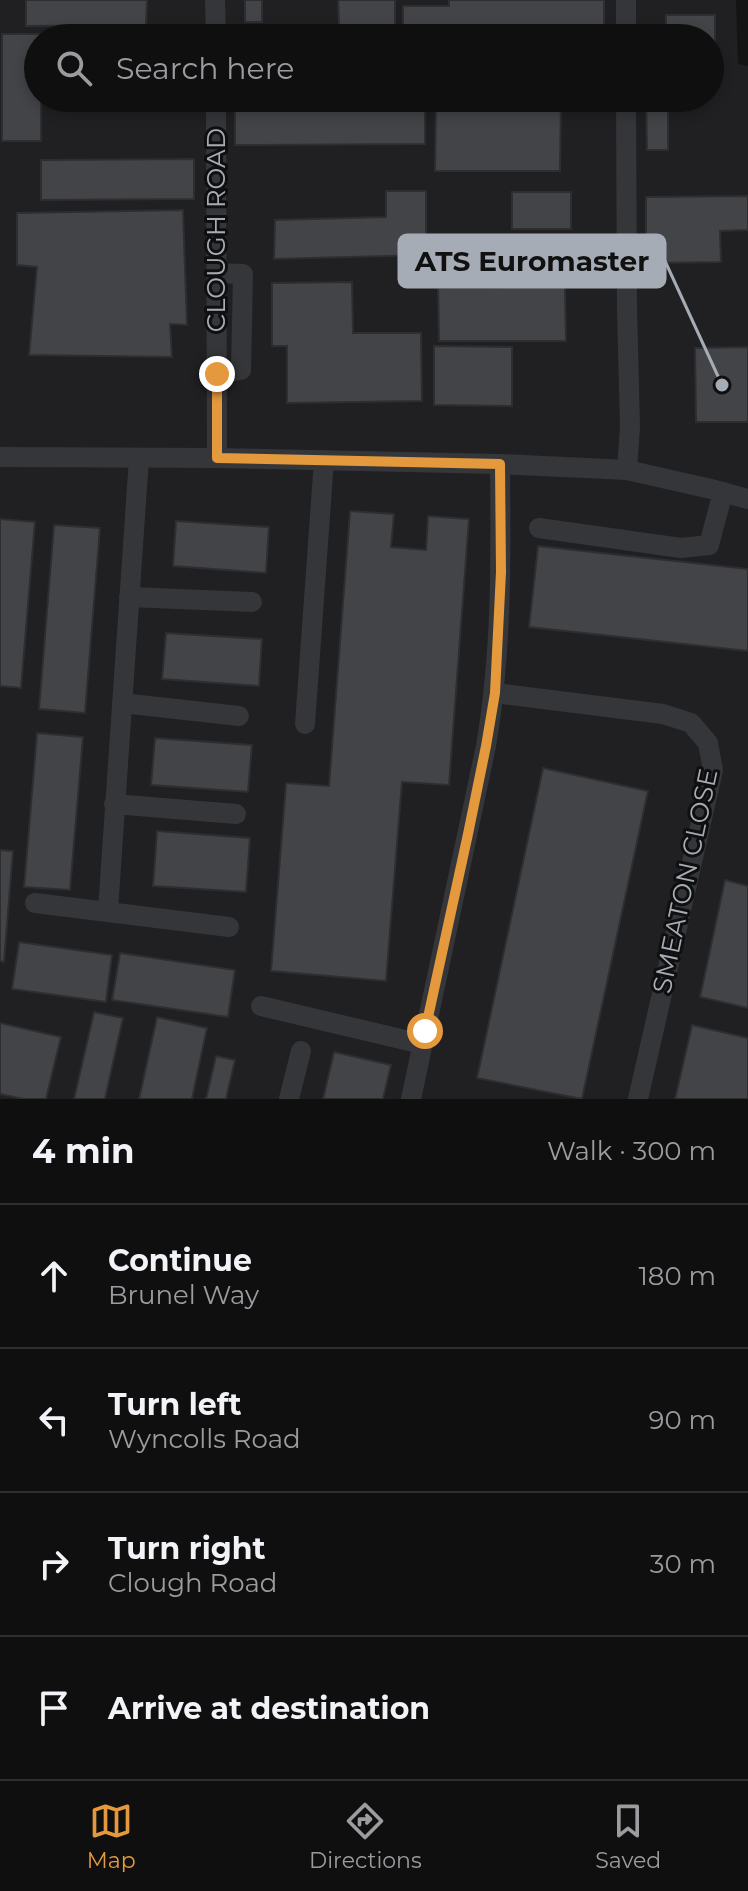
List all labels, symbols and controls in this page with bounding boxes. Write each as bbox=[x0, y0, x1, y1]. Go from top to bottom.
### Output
search box bbox=[24, 24, 724, 112]
icon: search bbox=[52, 46, 96, 90]
text: Search here bbox=[116, 50, 294, 87]
street label: CLOUGH ROAD bbox=[200, 128, 232, 332]
callout: ATS Euromaster bbox=[399, 235, 665, 287]
text: ATS Euromaster bbox=[414, 244, 649, 278]
route end bbox=[199, 356, 235, 392]
street label: SMEATON CLOSE bbox=[646, 766, 724, 996]
route start bbox=[407, 1013, 443, 1049]
text: 4 min bbox=[32, 1130, 134, 1172]
text: Walk · 300 m bbox=[547, 1135, 716, 1167]
text: Continue bbox=[108, 1242, 252, 1279]
icon: ahead bbox=[32, 1254, 76, 1298]
text: 180 m bbox=[638, 1260, 716, 1292]
text: Brunel Way bbox=[108, 1279, 259, 1311]
text: Turn left bbox=[108, 1386, 241, 1423]
icon: left bbox=[32, 1398, 76, 1442]
text: 90 m bbox=[649, 1404, 716, 1436]
text: Wyncolls Road bbox=[108, 1423, 301, 1455]
text: Turn right bbox=[108, 1530, 265, 1567]
icon: right bbox=[32, 1542, 76, 1586]
text: 30 m bbox=[650, 1548, 716, 1580]
text: Clough Road bbox=[108, 1567, 277, 1599]
icon: arrive bbox=[32, 1686, 76, 1730]
text: Arrive at destination bbox=[108, 1690, 430, 1727]
tab: Map bbox=[87, 1799, 136, 1874]
tab: Directions bbox=[309, 1799, 422, 1874]
tab: Saved bbox=[595, 1799, 661, 1874]

